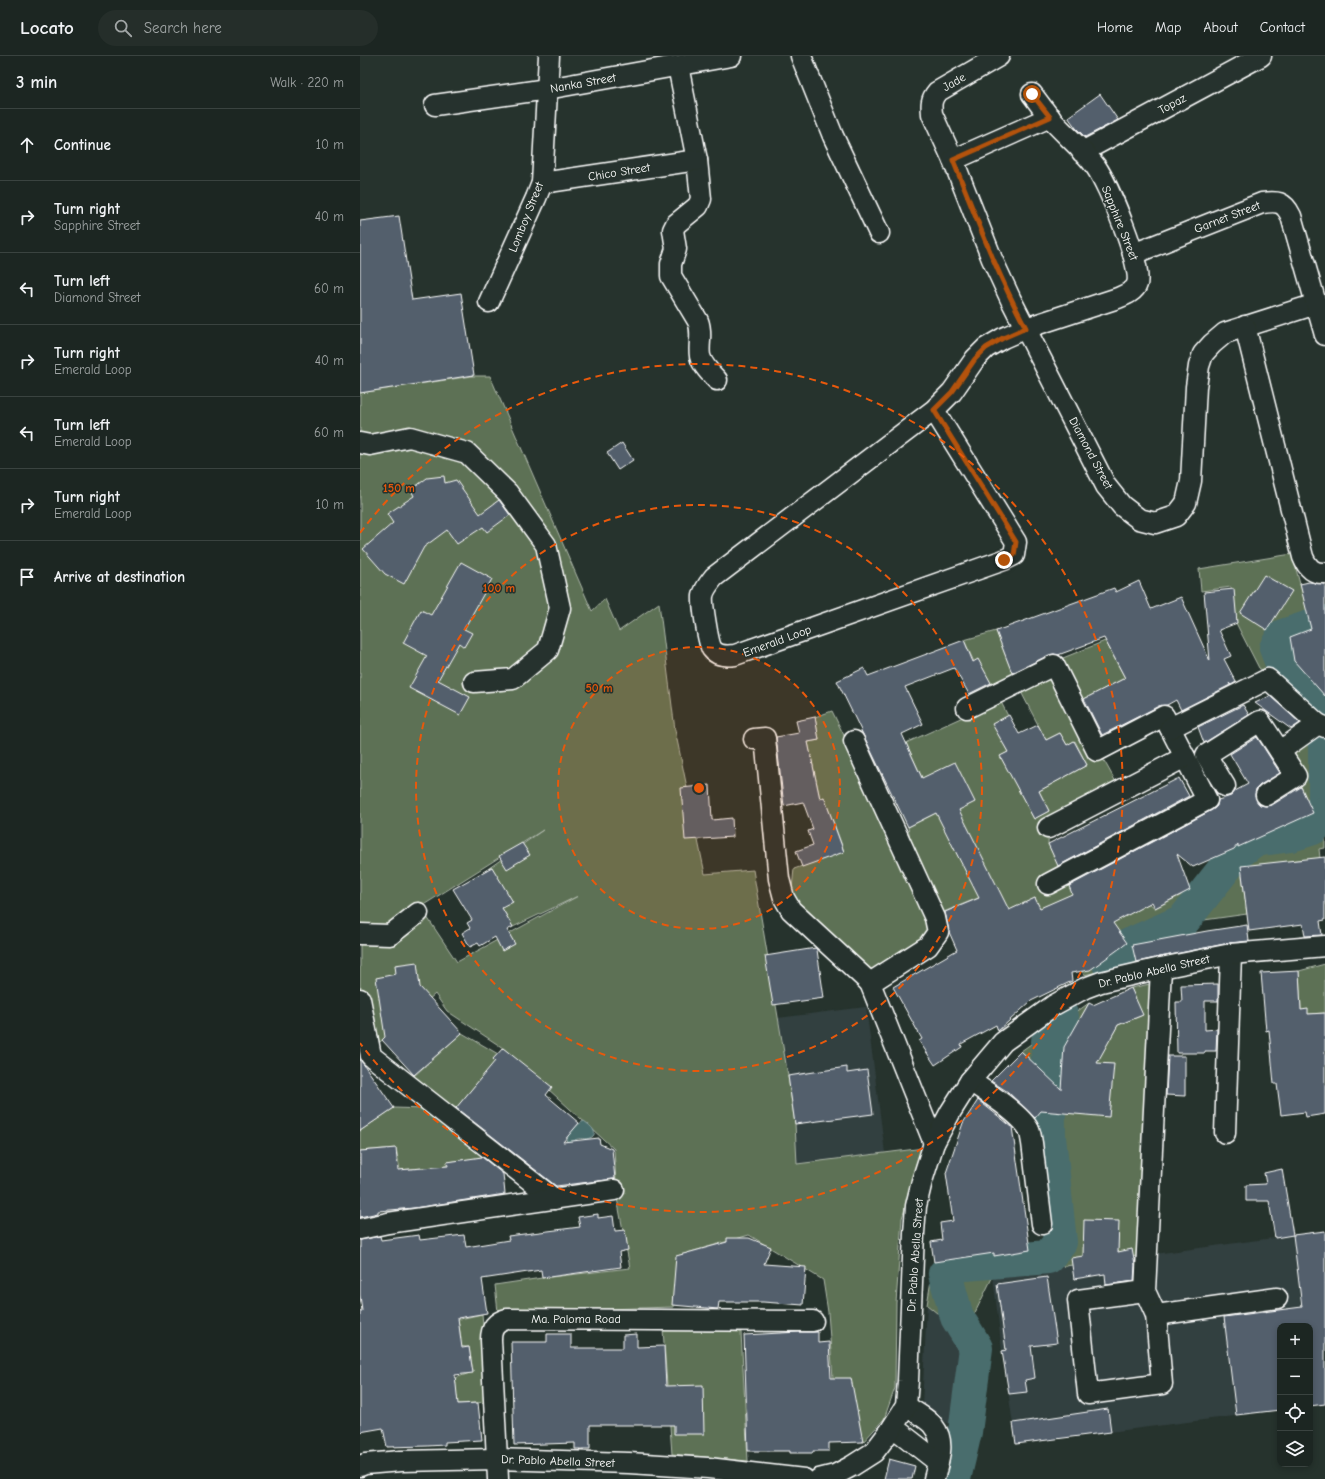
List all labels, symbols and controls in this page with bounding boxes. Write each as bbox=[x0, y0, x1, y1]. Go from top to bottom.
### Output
search box bbox=[98, 10, 378, 46]
text: Locato bbox=[20, 17, 74, 39]
icon: search bbox=[112, 17, 134, 39]
text: Search here bbox=[144, 19, 222, 37]
text: Home bbox=[1097, 19, 1133, 36]
text: Map bbox=[1155, 19, 1181, 36]
text: About bbox=[1203, 19, 1238, 36]
text: Contact bbox=[1260, 19, 1305, 36]
street label: Nanka Street bbox=[549, 70, 618, 96]
street label: Jade bbox=[940, 70, 968, 94]
text: 3 min bbox=[16, 73, 57, 92]
text: Walk · 220 m bbox=[270, 75, 344, 90]
route start bbox=[1023, 85, 1041, 103]
street label: Topaz bbox=[1156, 91, 1189, 117]
icon: ahead bbox=[16, 134, 38, 156]
text: Continue bbox=[54, 136, 111, 154]
text: 10 m bbox=[316, 137, 344, 152]
street label: Chico Street bbox=[587, 160, 652, 184]
street label: Lomboy Street bbox=[506, 179, 547, 254]
street label: Sapphire Street bbox=[1099, 184, 1142, 263]
street label: Garnet Street bbox=[1192, 198, 1263, 236]
text: Turn right bbox=[54, 200, 120, 218]
icon: right bbox=[16, 206, 38, 228]
text: 40 m bbox=[315, 209, 344, 224]
text: Sapphire Street bbox=[54, 218, 140, 233]
text: Turn left bbox=[54, 272, 110, 290]
icon: left bbox=[16, 278, 38, 300]
text: 60 m bbox=[314, 281, 344, 296]
text: Diamond Street bbox=[54, 290, 140, 305]
text: Turn right bbox=[54, 344, 120, 362]
icon: right bbox=[16, 350, 38, 372]
text: 40 m bbox=[315, 353, 344, 368]
text: Emerald Loop bbox=[54, 362, 132, 377]
street label: Diamond Street bbox=[1066, 414, 1116, 492]
text: Turn left bbox=[54, 416, 110, 434]
icon: left bbox=[16, 422, 38, 444]
text: 60 m bbox=[314, 425, 344, 440]
text: Emerald Loop bbox=[54, 434, 132, 449]
text: 150 m bbox=[383, 481, 415, 495]
text: Turn right bbox=[54, 488, 120, 506]
icon: right bbox=[16, 494, 38, 516]
text: 10 m bbox=[316, 497, 344, 512]
text: Emerald Loop bbox=[54, 506, 132, 521]
route end bbox=[995, 551, 1013, 569]
icon: arrive bbox=[16, 566, 38, 588]
text: Arrive at destination bbox=[54, 568, 185, 586]
text: 100 m bbox=[483, 581, 515, 595]
street label: Emerald Loop bbox=[741, 622, 813, 660]
text: 50 m bbox=[585, 681, 613, 695]
centre of rings bbox=[692, 781, 706, 795]
street label: Dr. Pablo Abella Street bbox=[1097, 951, 1212, 991]
street label: Dr. Pablo Abella Street bbox=[904, 1197, 926, 1312]
street label: Ma. Paloma Road bbox=[531, 1312, 621, 1326]
map controls bbox=[1277, 1323, 1313, 1467]
button: + bbox=[1277, 1323, 1313, 1359]
button: − bbox=[1277, 1359, 1313, 1395]
button: locate bbox=[1277, 1395, 1313, 1431]
button: layers bbox=[1277, 1431, 1313, 1467]
street label: Dr. Pablo Abella Street bbox=[501, 1452, 616, 1470]

